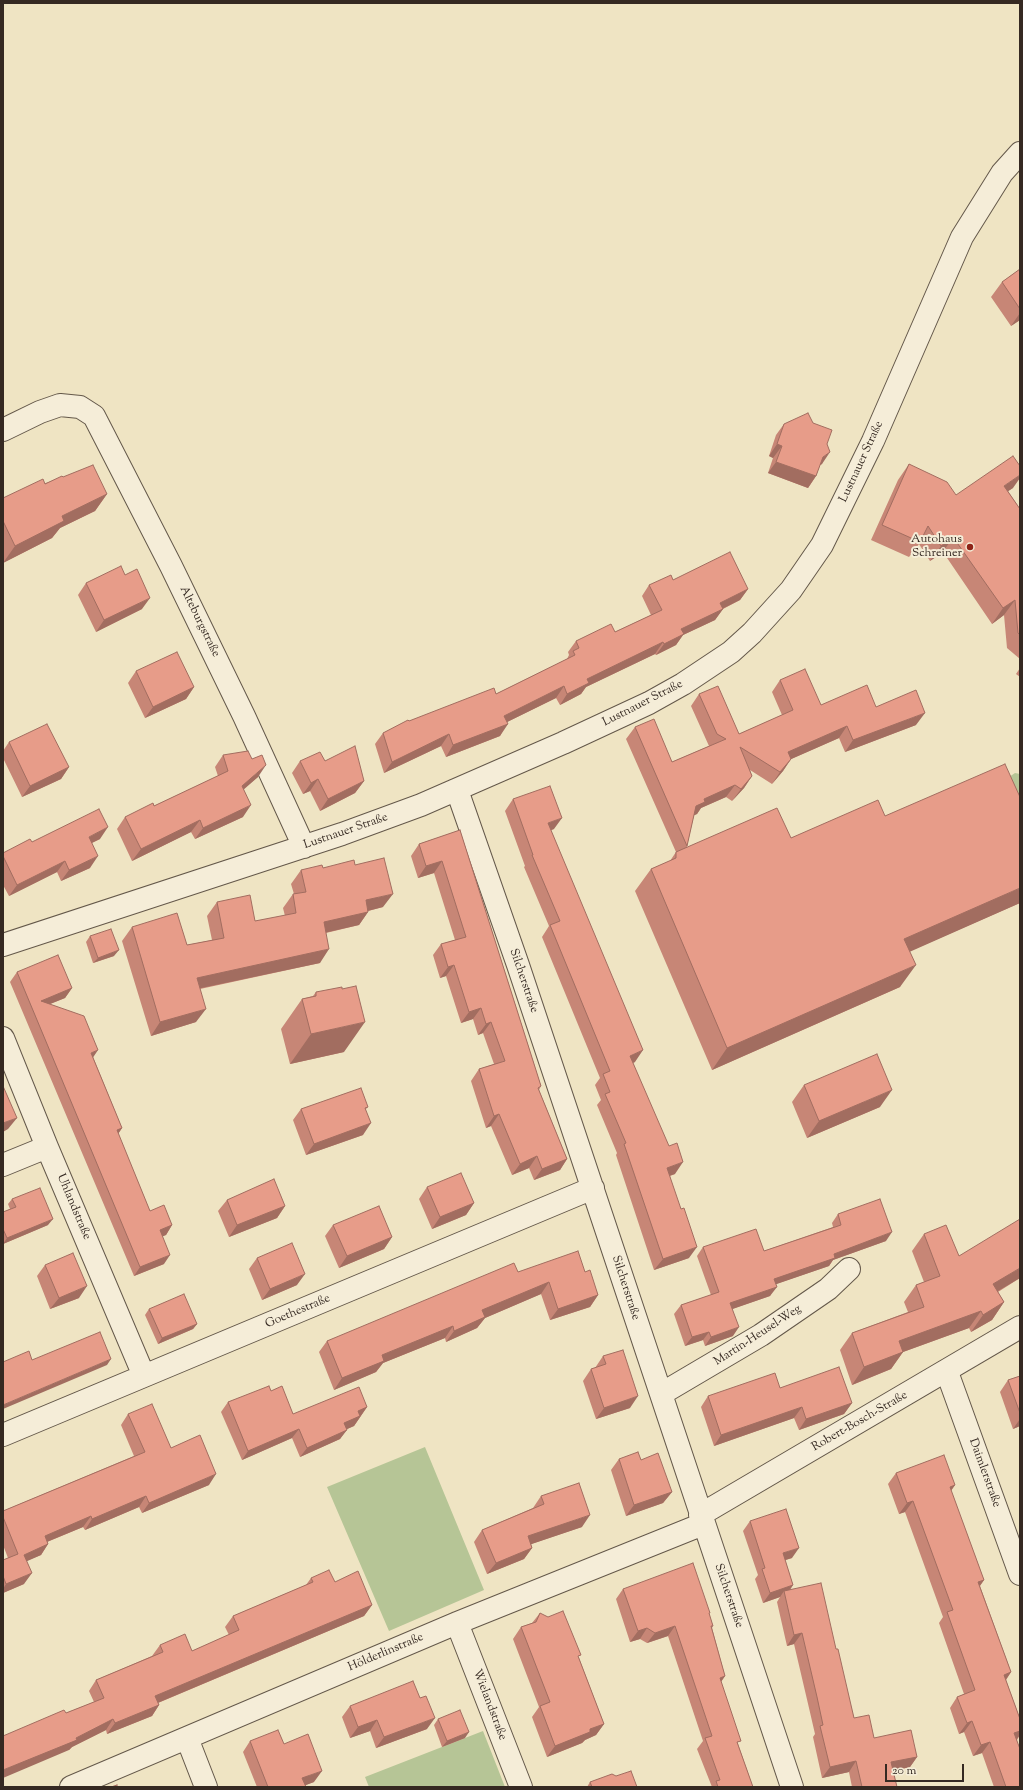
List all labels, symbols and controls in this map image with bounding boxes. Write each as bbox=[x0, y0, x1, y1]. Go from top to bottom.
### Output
street label: Lustnauer Straße bbox=[837, 419, 887, 505]
place label: Autohaus Schreiner bbox=[911, 533, 962, 561]
marker: Autohaus Schreiner bbox=[965, 542, 975, 552]
street label: Alteburgstraße bbox=[176, 584, 222, 660]
street label: Lustnauer Straße bbox=[600, 678, 686, 730]
street label: Lustnauer Straße bbox=[302, 811, 390, 853]
street label: Silcherstraße bbox=[505, 947, 541, 1015]
street label: Uhlandstraße bbox=[53, 1172, 93, 1242]
street label: Silcherstraße bbox=[608, 1254, 642, 1322]
street label: Goethestraße bbox=[263, 1292, 333, 1332]
street label: Martin-Heusel-Weg bbox=[712, 1302, 804, 1370]
street label: Robert-Bosch-Straße bbox=[810, 1389, 910, 1455]
street label: Daimlerstraße bbox=[965, 1436, 1003, 1510]
street label: Silcherstraße bbox=[710, 1562, 746, 1630]
street label: Hölderlinstraße bbox=[346, 1631, 426, 1675]
street label: Wielandstraße bbox=[469, 1667, 509, 1743]
scale bar bbox=[887, 1756, 966, 1782]
text: 20 m bbox=[892, 1762, 916, 1780]

